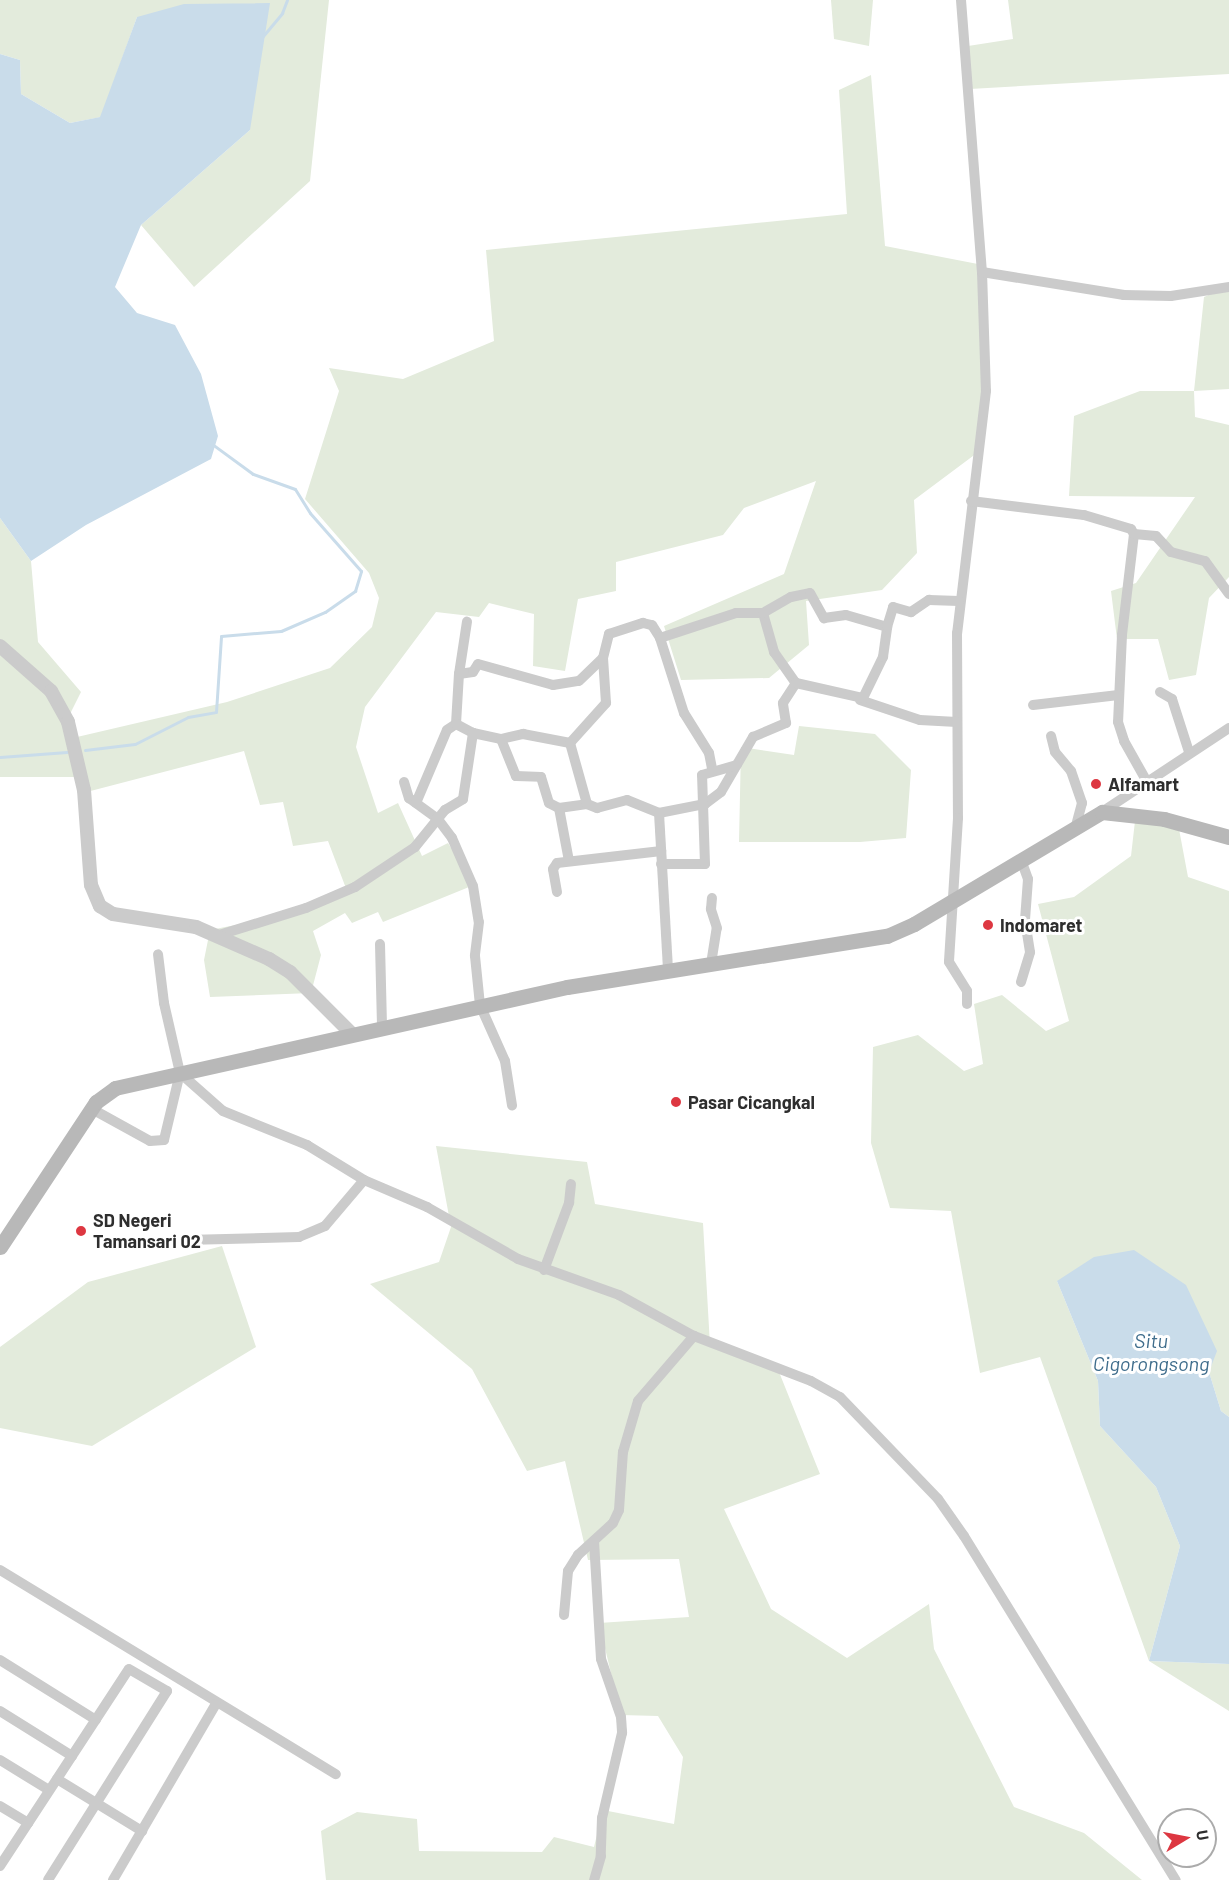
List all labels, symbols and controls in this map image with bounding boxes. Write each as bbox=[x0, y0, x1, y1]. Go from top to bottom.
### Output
place label: Alfamart bbox=[1108, 773, 1179, 795]
marker: Alfamart bbox=[1089, 777, 1103, 791]
place label: Indomaret bbox=[1000, 914, 1082, 936]
marker: Indomaret bbox=[981, 918, 995, 932]
place label: Pasar Cicangkal bbox=[688, 1091, 815, 1113]
marker: Pasar Cicangkal bbox=[669, 1095, 683, 1109]
place label: SD Negeri Tamansari 02 bbox=[93, 1210, 201, 1252]
marker: SD Negeri Tamansari 02 bbox=[74, 1224, 88, 1238]
water label: Situ Cigorongsong bbox=[1093, 1328, 1209, 1375]
north arrow bbox=[1157, 1808, 1217, 1868]
text: U bbox=[1193, 1829, 1213, 1842]

